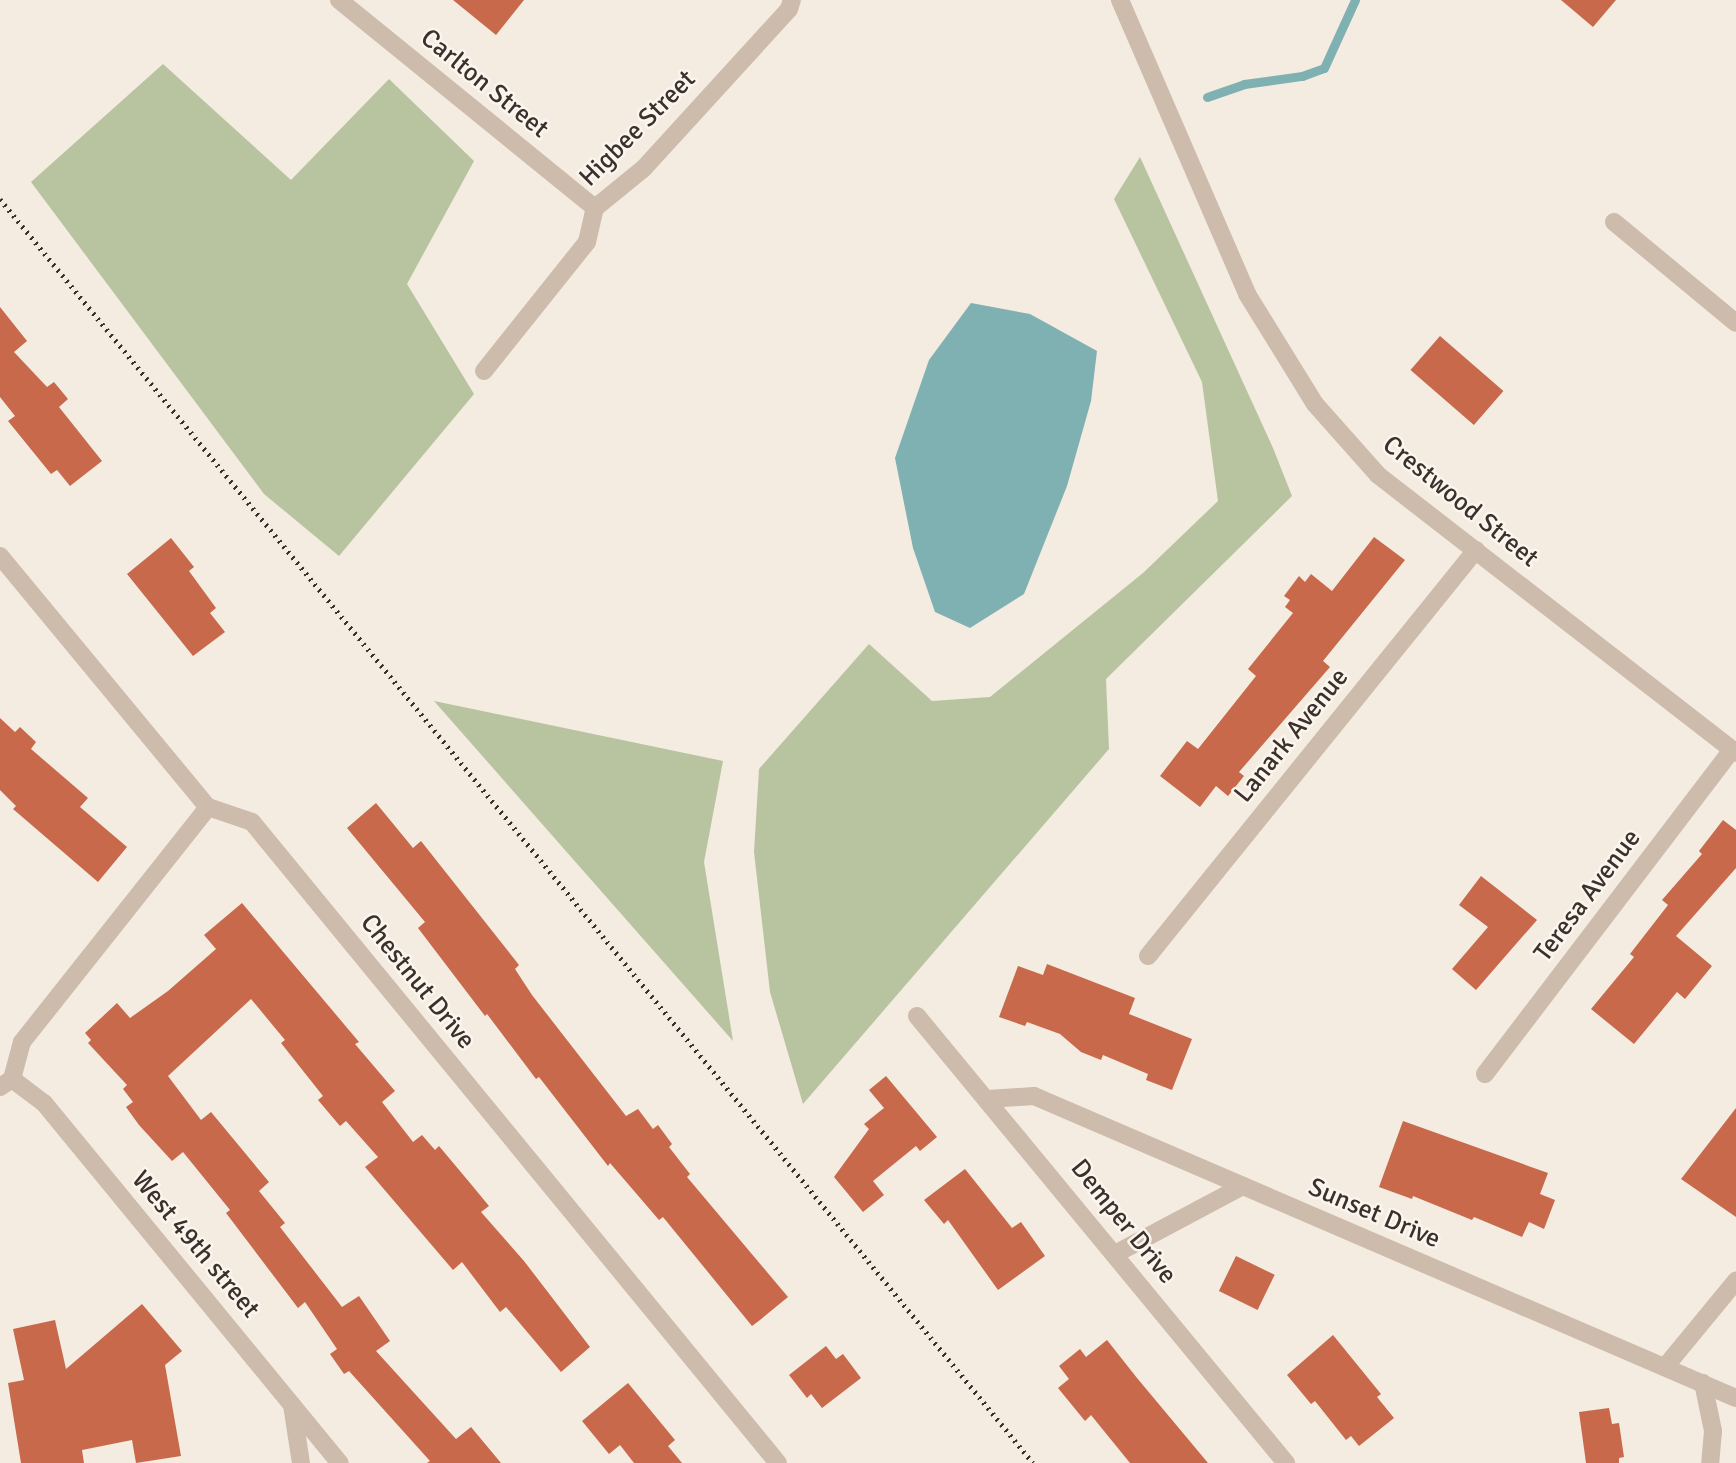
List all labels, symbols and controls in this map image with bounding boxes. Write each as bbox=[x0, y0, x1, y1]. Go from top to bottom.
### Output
street label: Carlton Street bbox=[414, 23, 554, 145]
street label: Higbee Street bbox=[573, 64, 703, 194]
street label: Crestwood Street bbox=[1376, 430, 1544, 574]
street label: Lanark Avenue bbox=[1228, 663, 1356, 809]
street label: Teresa Avenue bbox=[1528, 824, 1648, 968]
street label: Chestnut Drive bbox=[353, 908, 481, 1056]
street label: Demper Drive bbox=[1063, 1154, 1183, 1290]
street label: West 49th street bbox=[125, 1165, 265, 1325]
street label: Sunset Drive bbox=[1303, 1172, 1445, 1256]

